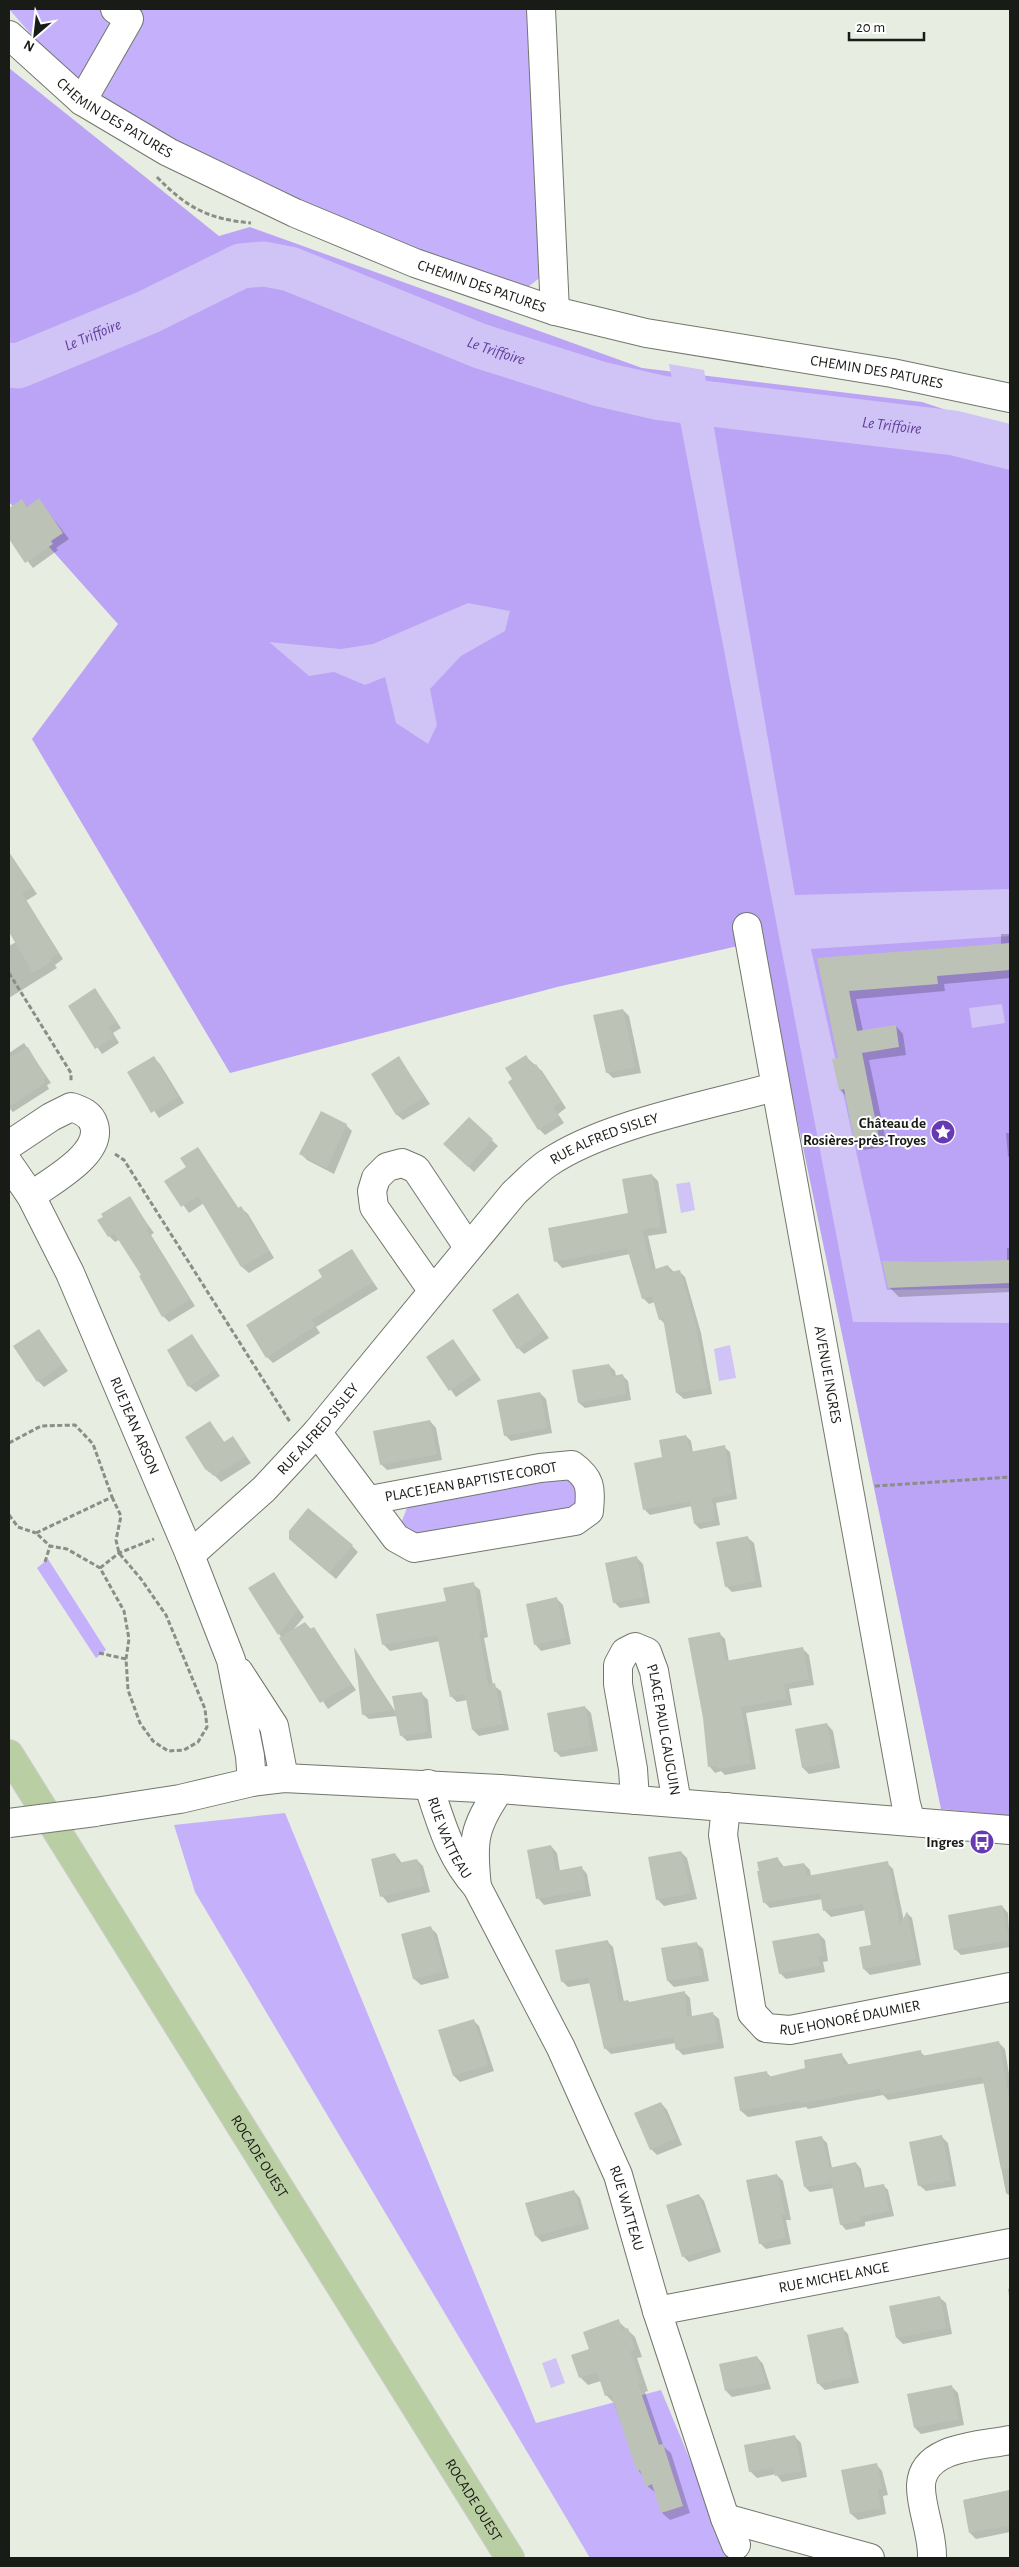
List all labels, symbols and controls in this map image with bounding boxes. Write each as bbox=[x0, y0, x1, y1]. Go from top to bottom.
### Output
north arrow bbox=[10, 10, 60, 60]
scale bar bbox=[849, 10, 924, 42]
text: 20 m bbox=[856, 20, 885, 35]
text: N bbox=[22, 37, 37, 54]
street label: CHEMIN DES PATURES bbox=[54, 75, 175, 160]
street label: CHEMIN DES PATURES bbox=[416, 257, 548, 315]
water label: Le Triffoire bbox=[62, 316, 123, 354]
water label: Le Triffoire bbox=[465, 334, 527, 368]
street label: CHEMIN DES PATURES bbox=[809, 352, 945, 391]
water label: Le Triffoire bbox=[861, 414, 922, 437]
street label: RUE ALFRED SISLEY bbox=[547, 1110, 660, 1167]
place label: Château de Rosières-près-Troyes bbox=[803, 1116, 926, 1148]
place icon: Château de Rosières-près-Troyes bbox=[930, 1119, 956, 1145]
street label: AVENUE INGRES bbox=[812, 1325, 844, 1425]
street label: RUE JEAN ARSON bbox=[108, 1375, 162, 1477]
street label: RUE ALFRED SISLEY bbox=[274, 1380, 362, 1477]
street label: PLACE JEAN BAPTISTE COROT bbox=[384, 1459, 559, 1505]
street label: PLACE PAUL GAUGUIN bbox=[644, 1662, 683, 1796]
street label: RUE WATTEAU bbox=[425, 1795, 475, 1881]
bus stop icon: Ingres bbox=[969, 1829, 995, 1855]
place label: Ingres bbox=[926, 1835, 964, 1850]
street label: RUE HONORÉ DAUMIER bbox=[779, 1997, 921, 2038]
street label: ROCADE OUEST bbox=[228, 2112, 291, 2201]
street label: RUE WATTEAU bbox=[607, 2163, 647, 2252]
street label: RUE MICHEL ANGE bbox=[777, 2259, 890, 2295]
street label: ROCADE OUEST bbox=[443, 2456, 505, 2544]

